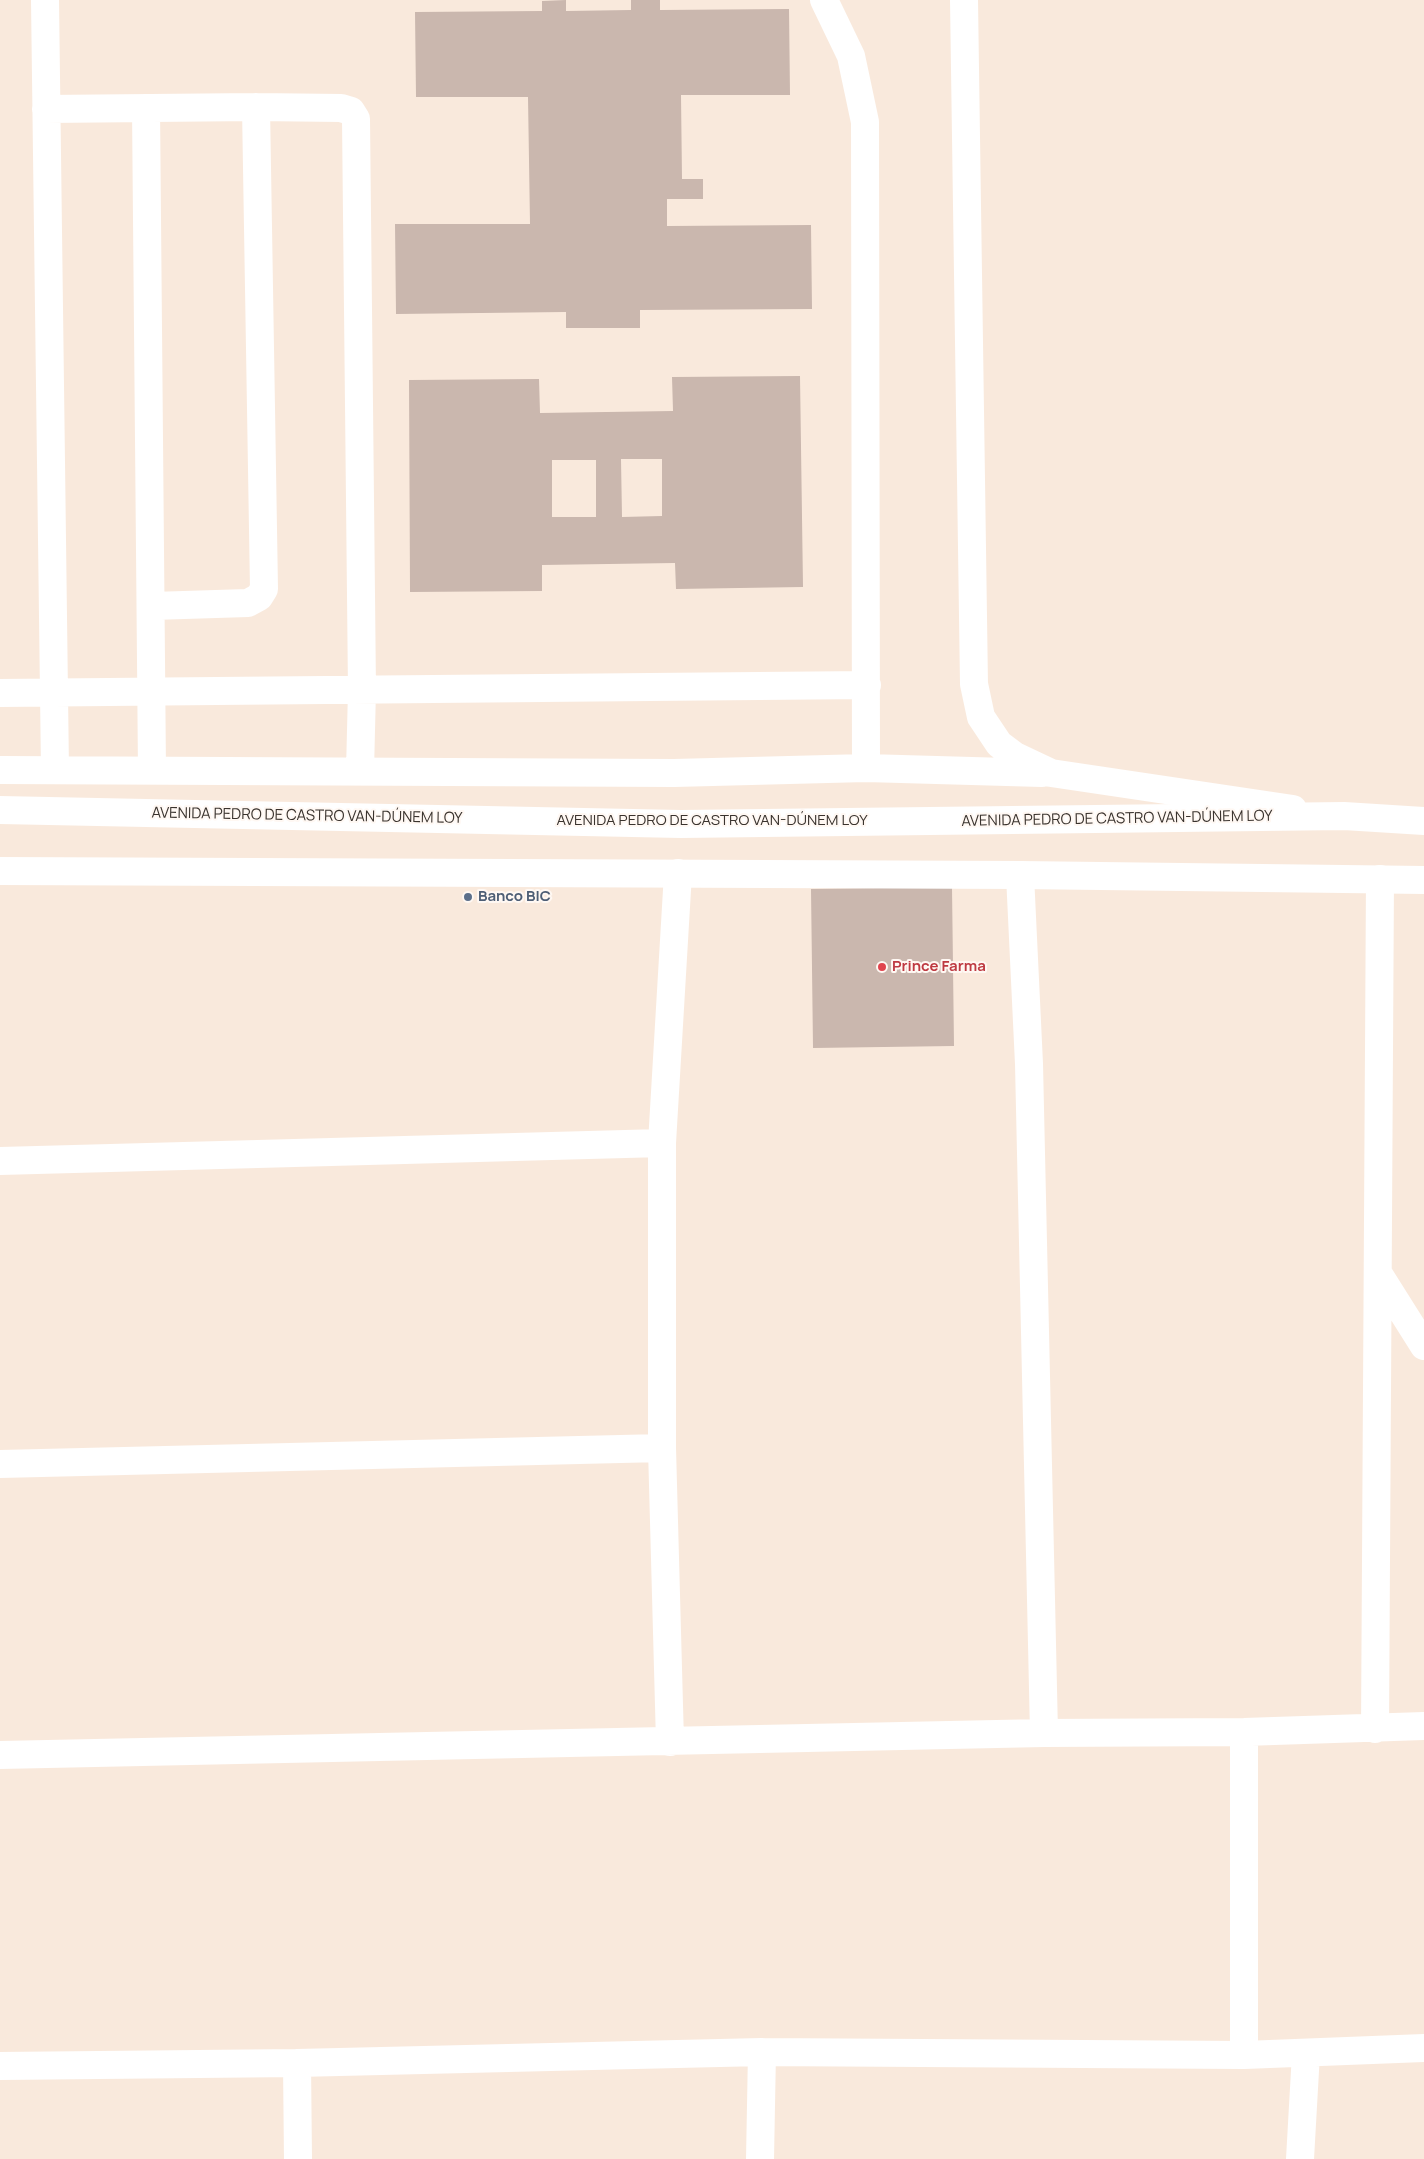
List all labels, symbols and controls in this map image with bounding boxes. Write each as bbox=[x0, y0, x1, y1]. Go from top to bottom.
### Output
street label: AVENIDA PEDRO DE CASTRO VAN-DÚNEM LOY bbox=[151, 804, 463, 828]
street label: AVENIDA PEDRO DE CASTRO VAN-DÚNEM LOY bbox=[961, 807, 1273, 831]
street label: AVENIDA PEDRO DE CASTRO VAN-DÚNEM LOY bbox=[556, 812, 868, 830]
place label: Banco BIC bbox=[478, 888, 551, 906]
marker: Banco BIC bbox=[462, 891, 474, 903]
place label: Prince Farma bbox=[892, 958, 986, 976]
marker: Prince Farma bbox=[876, 961, 888, 973]

